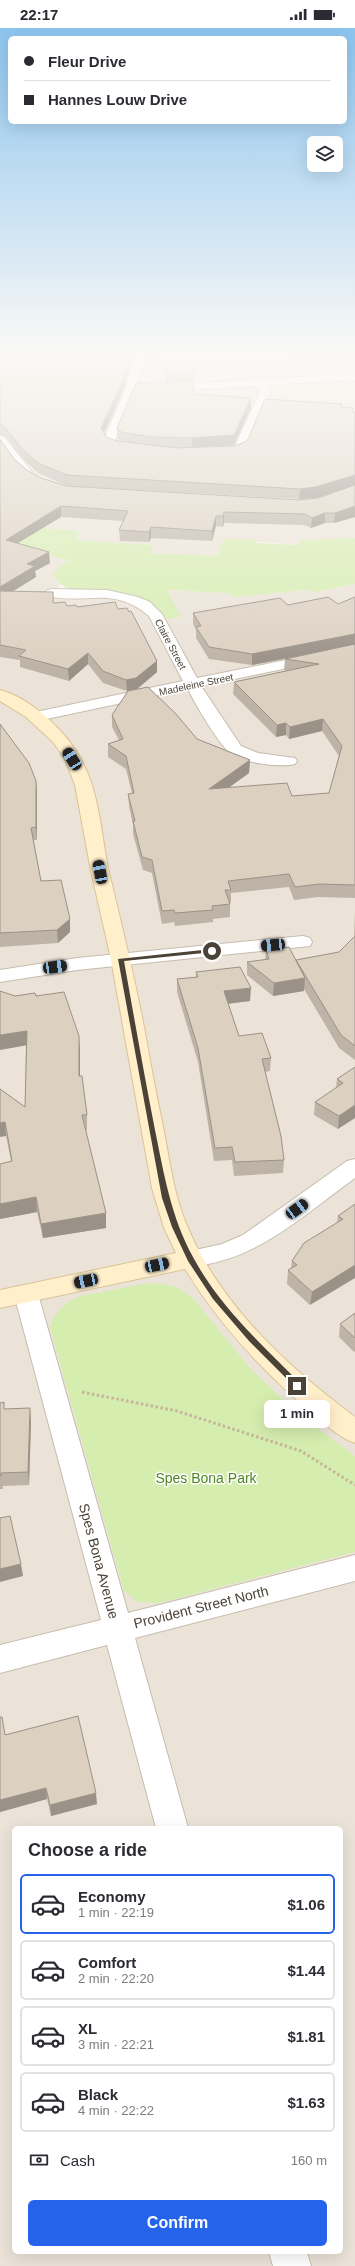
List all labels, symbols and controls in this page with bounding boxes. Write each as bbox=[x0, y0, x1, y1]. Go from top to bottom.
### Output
text: 22:17 bbox=[20, 6, 58, 23]
text: Fleur Drive bbox=[48, 53, 126, 70]
text: Hannes Louw Drive bbox=[48, 91, 187, 108]
map controls bbox=[307, 136, 343, 172]
button: layers bbox=[307, 136, 343, 172]
street label: Claire Street bbox=[153, 617, 189, 672]
street label: Madeleine Street bbox=[158, 671, 234, 698]
car bbox=[61, 746, 83, 772]
car bbox=[92, 859, 108, 885]
car bbox=[261, 938, 285, 952]
route start bbox=[203, 942, 221, 960]
car bbox=[42, 959, 68, 975]
car bbox=[284, 1197, 310, 1221]
car bbox=[144, 1257, 170, 1273]
car bbox=[73, 1273, 99, 1289]
route end bbox=[288, 1377, 306, 1395]
callout: 1 min bbox=[264, 1400, 330, 1428]
text: 1 min bbox=[280, 1406, 314, 1421]
park label: Spes Bona Park bbox=[155, 1470, 258, 1486]
street label: Spes Bona Avenue bbox=[76, 1502, 122, 1621]
street label: Provident Street North bbox=[132, 1582, 270, 1632]
text: Choose a ride bbox=[28, 1840, 147, 1860]
icon: car bbox=[30, 1886, 66, 1922]
text: Economy bbox=[78, 1888, 146, 1905]
text: $1.06 bbox=[287, 1896, 325, 1913]
text: 1 min · 22:19 bbox=[78, 1905, 154, 1920]
icon: car bbox=[30, 1952, 66, 1988]
text: Comfort bbox=[78, 1954, 136, 1971]
text: $1.44 bbox=[287, 1962, 325, 1979]
text: 2 min · 22:20 bbox=[78, 1971, 154, 1986]
icon: car bbox=[30, 2018, 66, 2054]
text: XL bbox=[78, 2020, 97, 2037]
text: $1.81 bbox=[287, 2028, 325, 2045]
text: 3 min · 22:21 bbox=[78, 2037, 154, 2052]
icon: car bbox=[30, 2084, 66, 2120]
text: Black bbox=[78, 2086, 118, 2103]
text: $1.63 bbox=[287, 2094, 325, 2111]
text: 4 min · 22:22 bbox=[78, 2103, 154, 2118]
icon: cash bbox=[28, 2149, 50, 2171]
text: Cash bbox=[60, 2152, 95, 2169]
text: 160 m bbox=[291, 2153, 327, 2168]
button: Confirm bbox=[28, 2200, 327, 2246]

